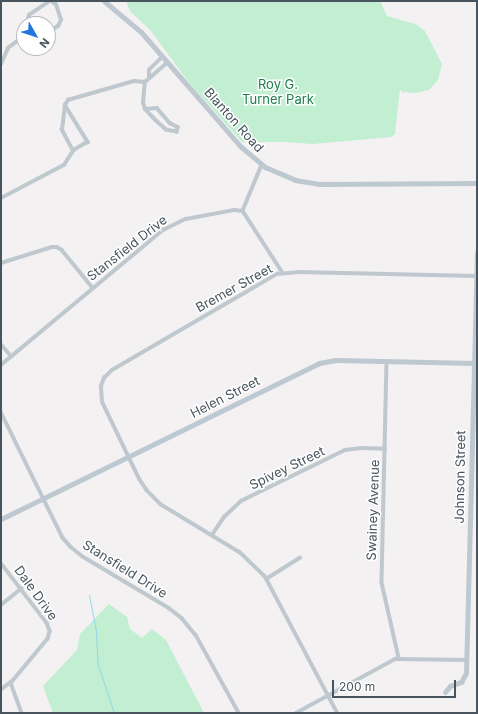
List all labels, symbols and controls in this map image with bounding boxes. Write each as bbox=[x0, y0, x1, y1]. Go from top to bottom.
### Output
north arrow bbox=[16, 16, 56, 56]
text: N bbox=[36, 35, 53, 51]
park label: Roy G. Turner Park bbox=[242, 77, 314, 108]
street label: Blanton Road bbox=[201, 85, 267, 155]
street label: Stansfield Drive bbox=[84, 212, 170, 284]
street label: Bremer Street bbox=[193, 261, 275, 315]
street label: Helen Street bbox=[188, 373, 262, 421]
street label: Johnson Street bbox=[451, 430, 469, 524]
street label: Spivey Street bbox=[247, 443, 327, 493]
street label: Swainey Avenue bbox=[363, 459, 383, 561]
street label: Stansfield Drive bbox=[80, 537, 170, 601]
street label: Dale Drive bbox=[11, 563, 61, 623]
scale bar bbox=[334, 672, 458, 698]
text: 200 m bbox=[339, 679, 375, 694]

